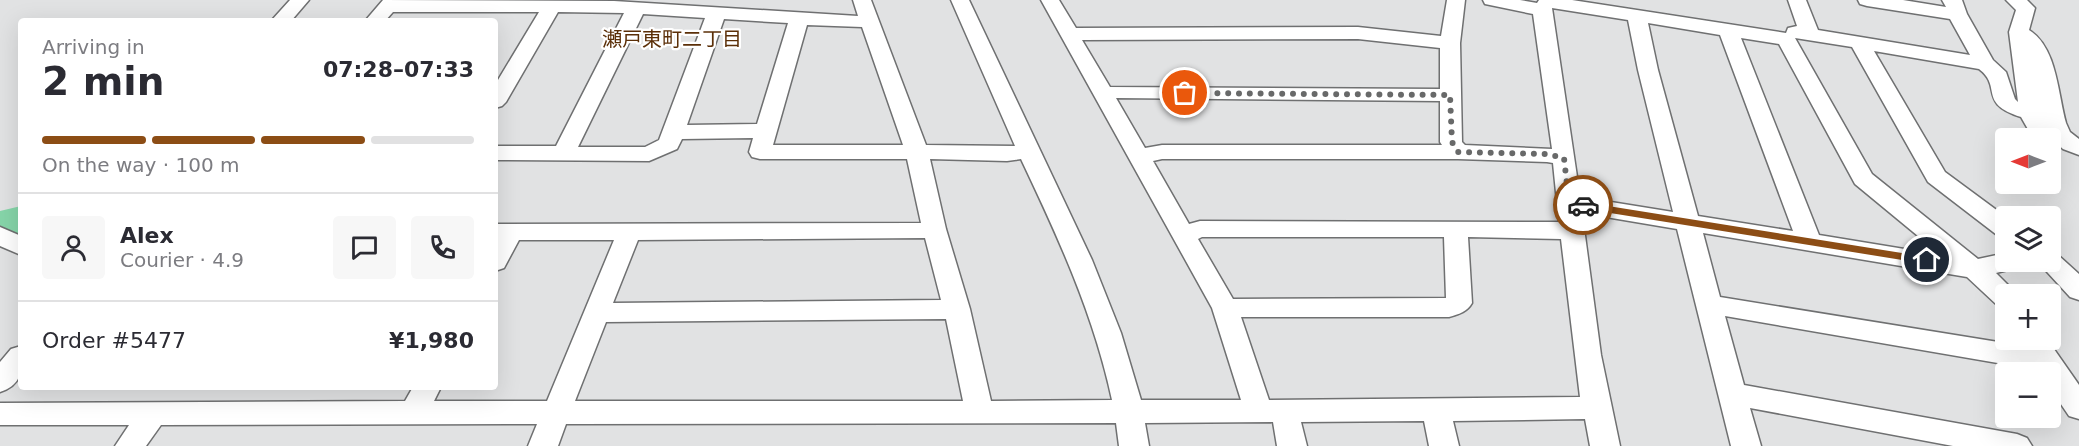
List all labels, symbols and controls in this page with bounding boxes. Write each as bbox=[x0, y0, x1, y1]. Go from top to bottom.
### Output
district label: 瀬戸東町二丁目 bbox=[602, 27, 742, 51]
text: Arriving in bbox=[42, 35, 145, 59]
text: 07:28–07:33 bbox=[323, 57, 474, 82]
text: 2 min bbox=[42, 59, 164, 104]
pin bbox=[1159, 67, 1210, 118]
icon: bag bbox=[1168, 76, 1201, 109]
north arrow bbox=[1995, 128, 2061, 194]
map controls bbox=[1995, 128, 2061, 428]
text: On the way · 100 m bbox=[42, 153, 240, 177]
courier bbox=[1553, 175, 1613, 235]
icon: car bbox=[1567, 189, 1600, 222]
button: layers bbox=[1995, 206, 2061, 272]
button: person bbox=[42, 216, 105, 279]
button: chat bbox=[333, 216, 396, 279]
button: phone bbox=[411, 216, 474, 279]
text: Alex bbox=[120, 223, 174, 248]
pin bbox=[1901, 234, 1952, 285]
icon: home bbox=[1910, 243, 1943, 276]
text: Courier · 4.9 bbox=[120, 248, 244, 272]
button: + bbox=[1995, 284, 2061, 350]
text: Order #5477 bbox=[42, 328, 186, 353]
text: ¥1,980 bbox=[389, 328, 474, 353]
button: − bbox=[1995, 362, 2061, 428]

